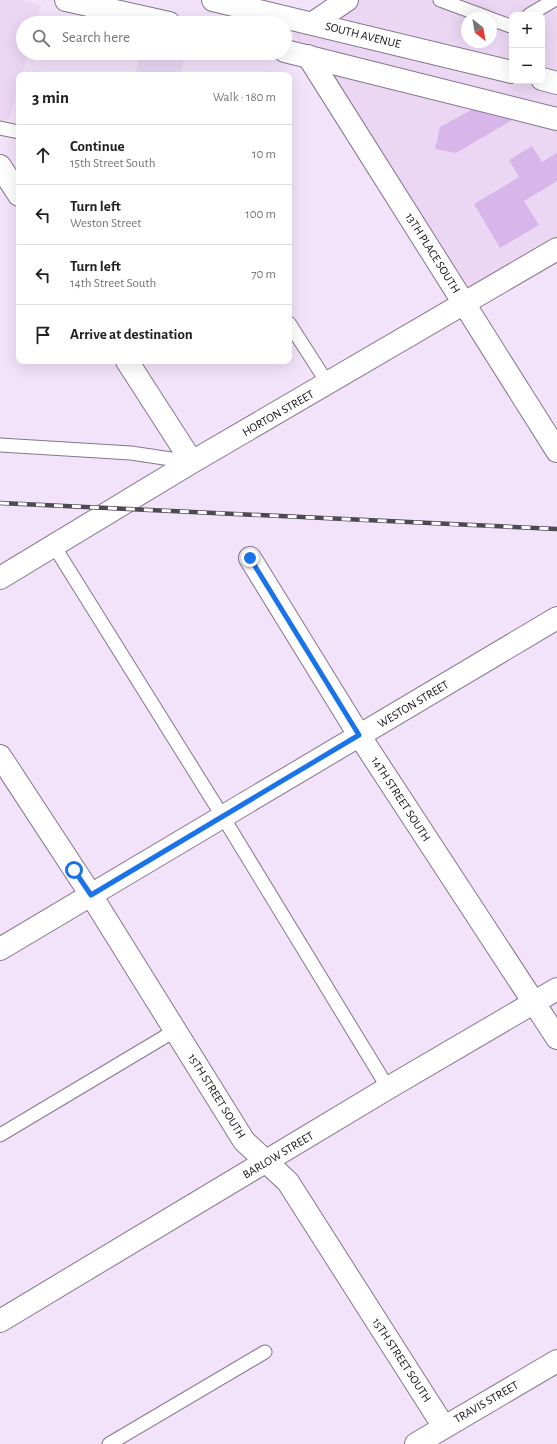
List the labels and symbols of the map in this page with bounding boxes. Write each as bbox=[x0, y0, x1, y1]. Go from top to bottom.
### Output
north arrow bbox=[461, 12, 497, 48]
street label: SOUTH AVENUE bbox=[324, 20, 402, 50]
street label: 13TH PLACE SOUTH bbox=[404, 211, 462, 295]
street label: HORTON STREET bbox=[240, 388, 316, 438]
route end bbox=[241, 549, 259, 567]
street label: WESTON STREET bbox=[375, 678, 451, 730]
street label: 14TH STREET SOUTH bbox=[369, 755, 433, 843]
route start bbox=[65, 861, 83, 879]
street label: 15TH STREET SOUTH bbox=[186, 1051, 248, 1141]
street label: BARLOW STREET bbox=[241, 1129, 316, 1181]
street label: 15TH STREET SOUTH bbox=[370, 1316, 434, 1404]
street label: TRAVIS STREET bbox=[452, 1379, 520, 1425]

